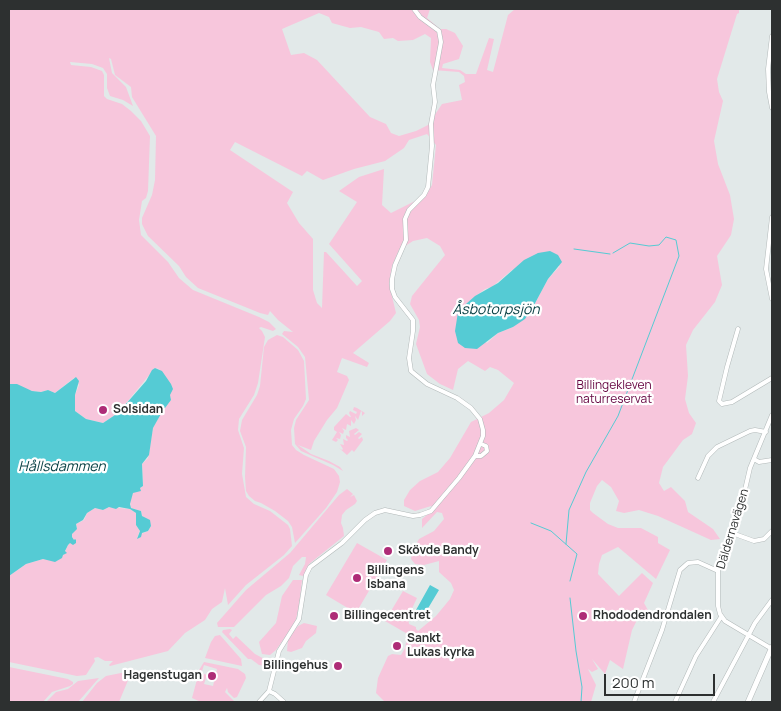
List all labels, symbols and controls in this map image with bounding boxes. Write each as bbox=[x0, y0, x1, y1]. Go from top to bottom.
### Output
water label: Åsbotorpsjön bbox=[452, 302, 540, 318]
park label: Billingekleven naturreservat bbox=[576, 379, 652, 407]
place label: Solsidan bbox=[113, 403, 163, 417]
marker: Solsidan bbox=[97, 404, 109, 416]
water label: Hållsdammen bbox=[18, 459, 106, 475]
street label: Däldernavägen bbox=[714, 487, 752, 571]
place label: Skövde Bandy bbox=[398, 544, 479, 558]
marker: Skövde Bandy bbox=[382, 545, 394, 557]
place label: Billingens Isbana bbox=[367, 564, 424, 592]
marker: Billingens Isbana bbox=[351, 572, 363, 584]
place label: Billingecentret bbox=[344, 609, 431, 623]
place label: Rhododendrondalen bbox=[593, 609, 712, 623]
marker: Billingecentret bbox=[328, 610, 340, 622]
marker: Rhododendrondalen bbox=[577, 610, 589, 622]
place label: Sankt Lukas kyrka bbox=[407, 632, 474, 660]
marker: Sankt Lukas kyrka bbox=[391, 640, 403, 652]
place label: Billingehus bbox=[263, 659, 328, 673]
marker: Billingehus bbox=[332, 660, 344, 672]
scale bar bbox=[606, 664, 717, 696]
place label: Hagenstugan bbox=[123, 669, 202, 683]
marker: Hagenstugan bbox=[206, 670, 218, 682]
text: 200 m bbox=[612, 672, 655, 693]

